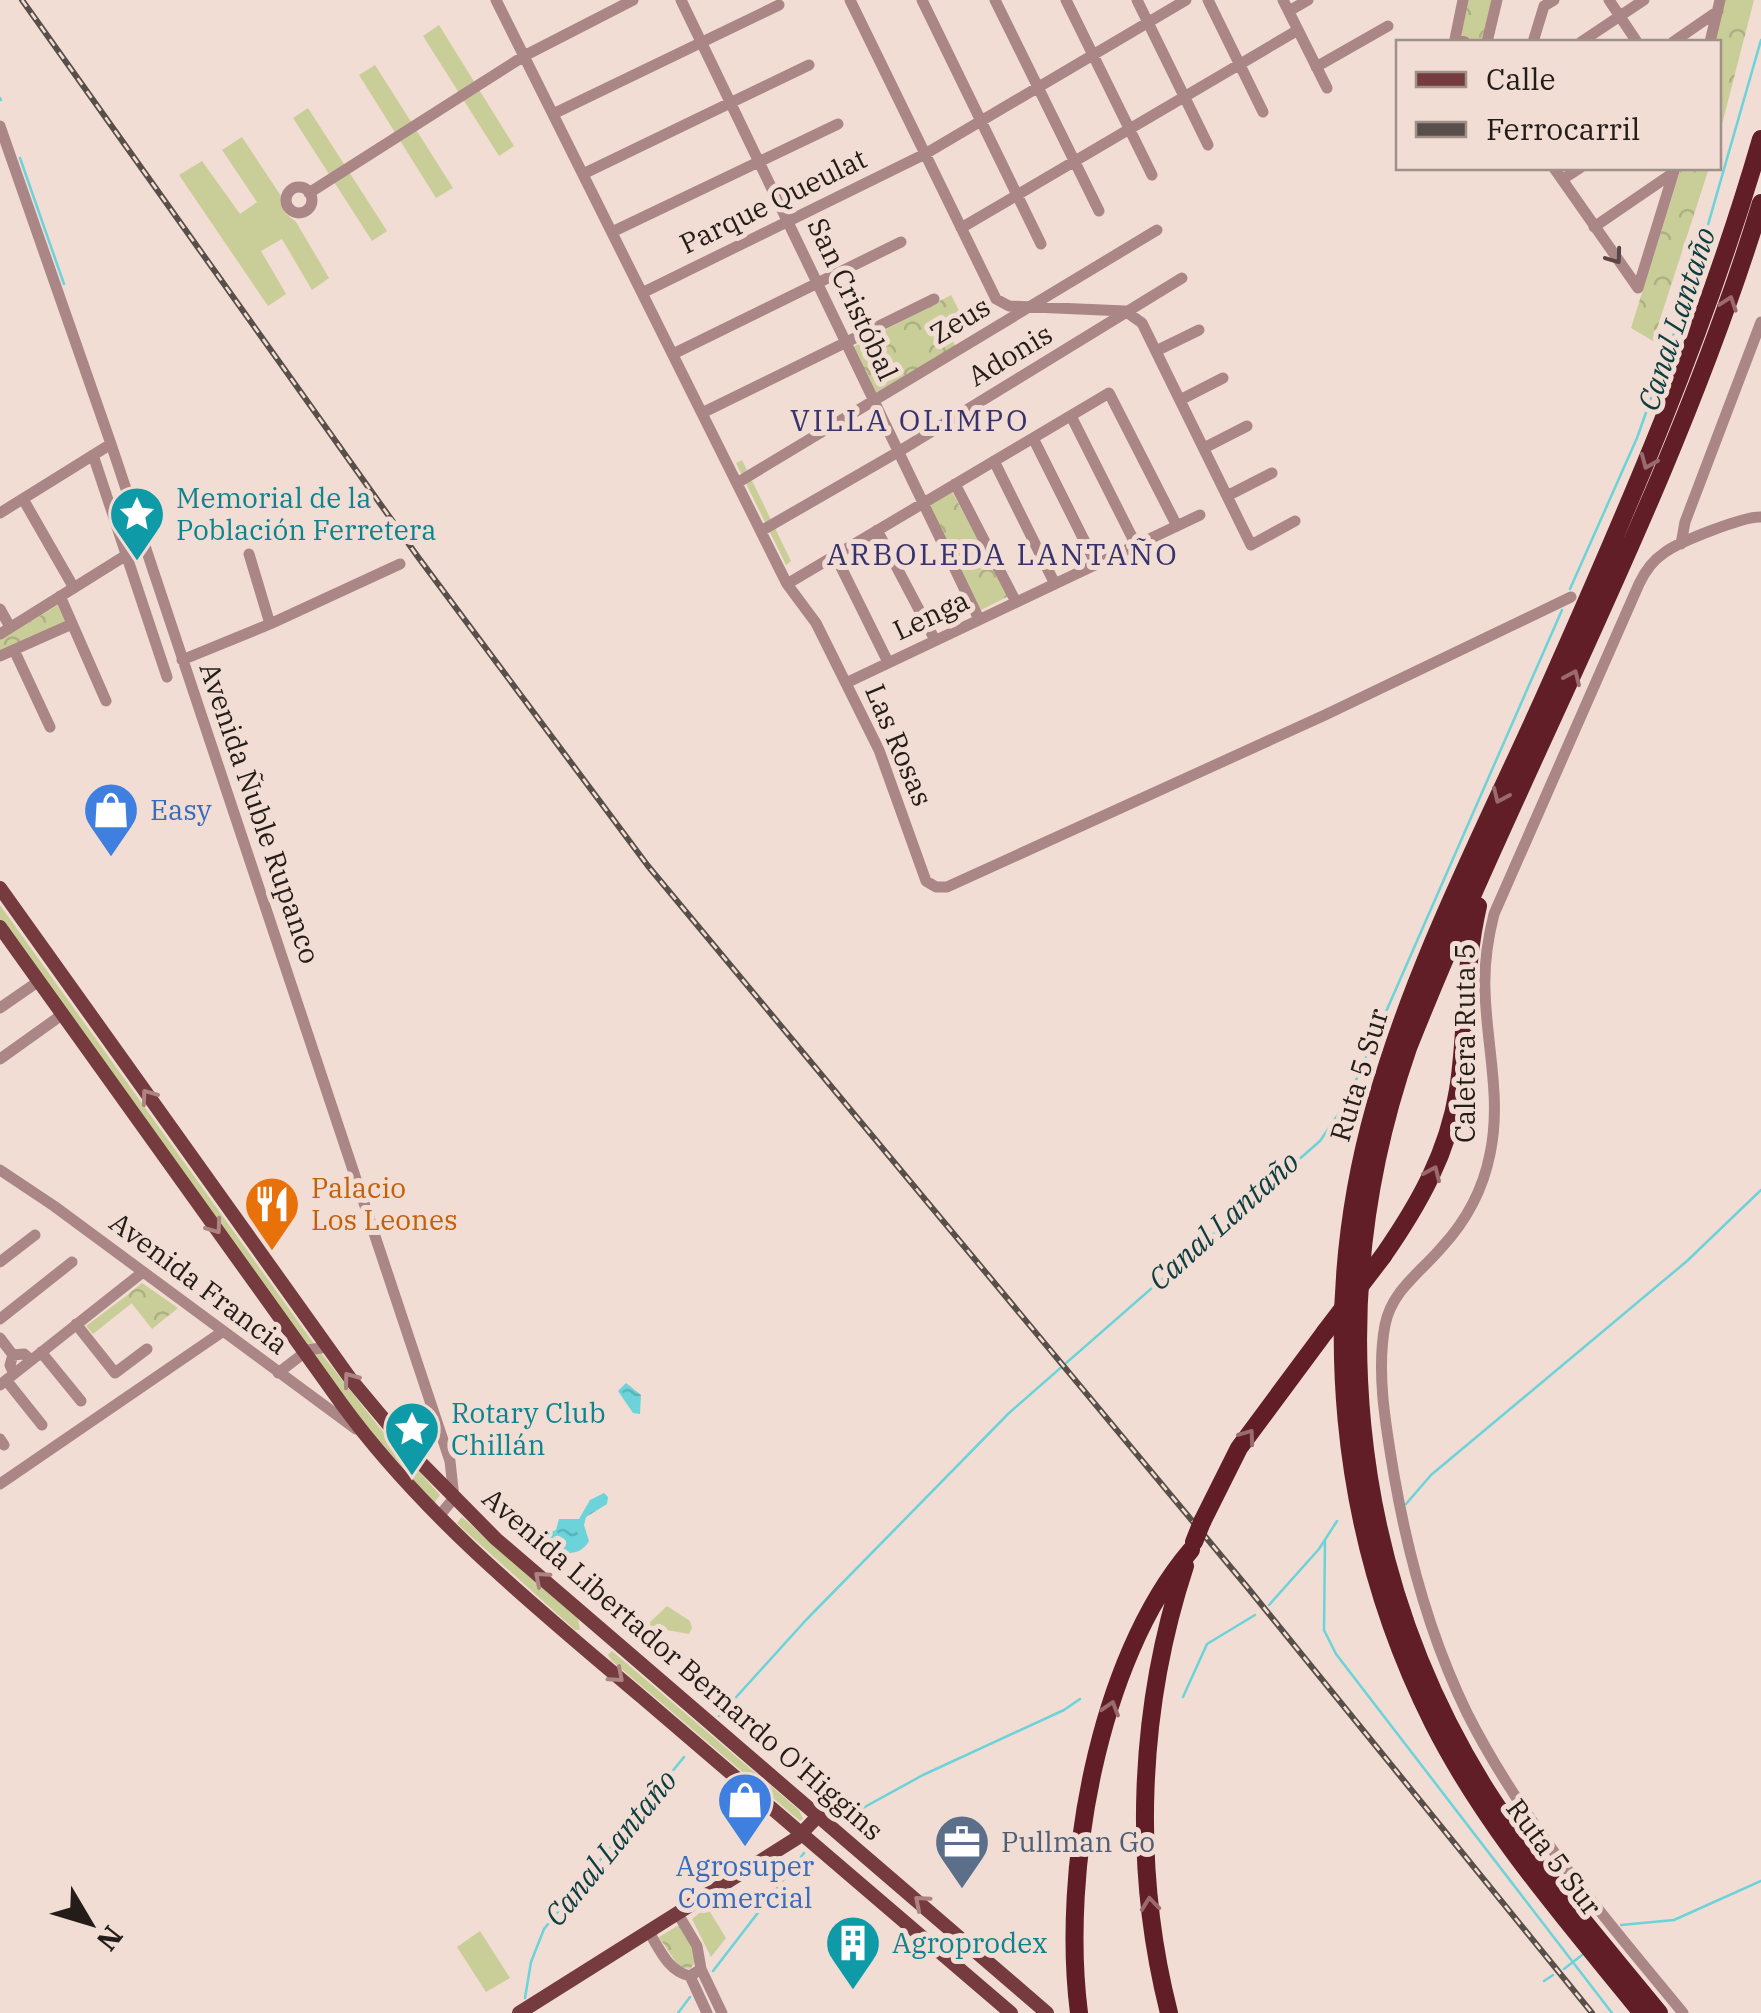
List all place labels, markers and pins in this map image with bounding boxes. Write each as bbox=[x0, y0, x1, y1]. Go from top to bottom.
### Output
place label: Memorial de la Población Ferretera bbox=[176, 479, 436, 548]
place icon: Memorial de la Población Ferretera bbox=[107, 484, 167, 563]
shop icon: Easy bbox=[81, 780, 141, 859]
place label: Easy bbox=[150, 791, 212, 828]
place label: Palacio Los Leones bbox=[311, 1169, 458, 1238]
restaurant icon: Palacio Los Leones bbox=[242, 1174, 302, 1253]
place label: Rotary Club Chillán bbox=[451, 1394, 606, 1463]
place icon: Rotary Club Chillán bbox=[382, 1399, 442, 1478]
shop icon: Agrosuper Comercial bbox=[715, 1770, 775, 1849]
office icon: Pullman Go bbox=[932, 1812, 992, 1891]
place label: Pullman Go bbox=[1001, 1823, 1155, 1860]
place label: Agrosuper Comercial bbox=[676, 1847, 815, 1916]
building icon: Agroprodex bbox=[823, 1913, 883, 1992]
place label: Agroprodex bbox=[892, 1924, 1048, 1961]

